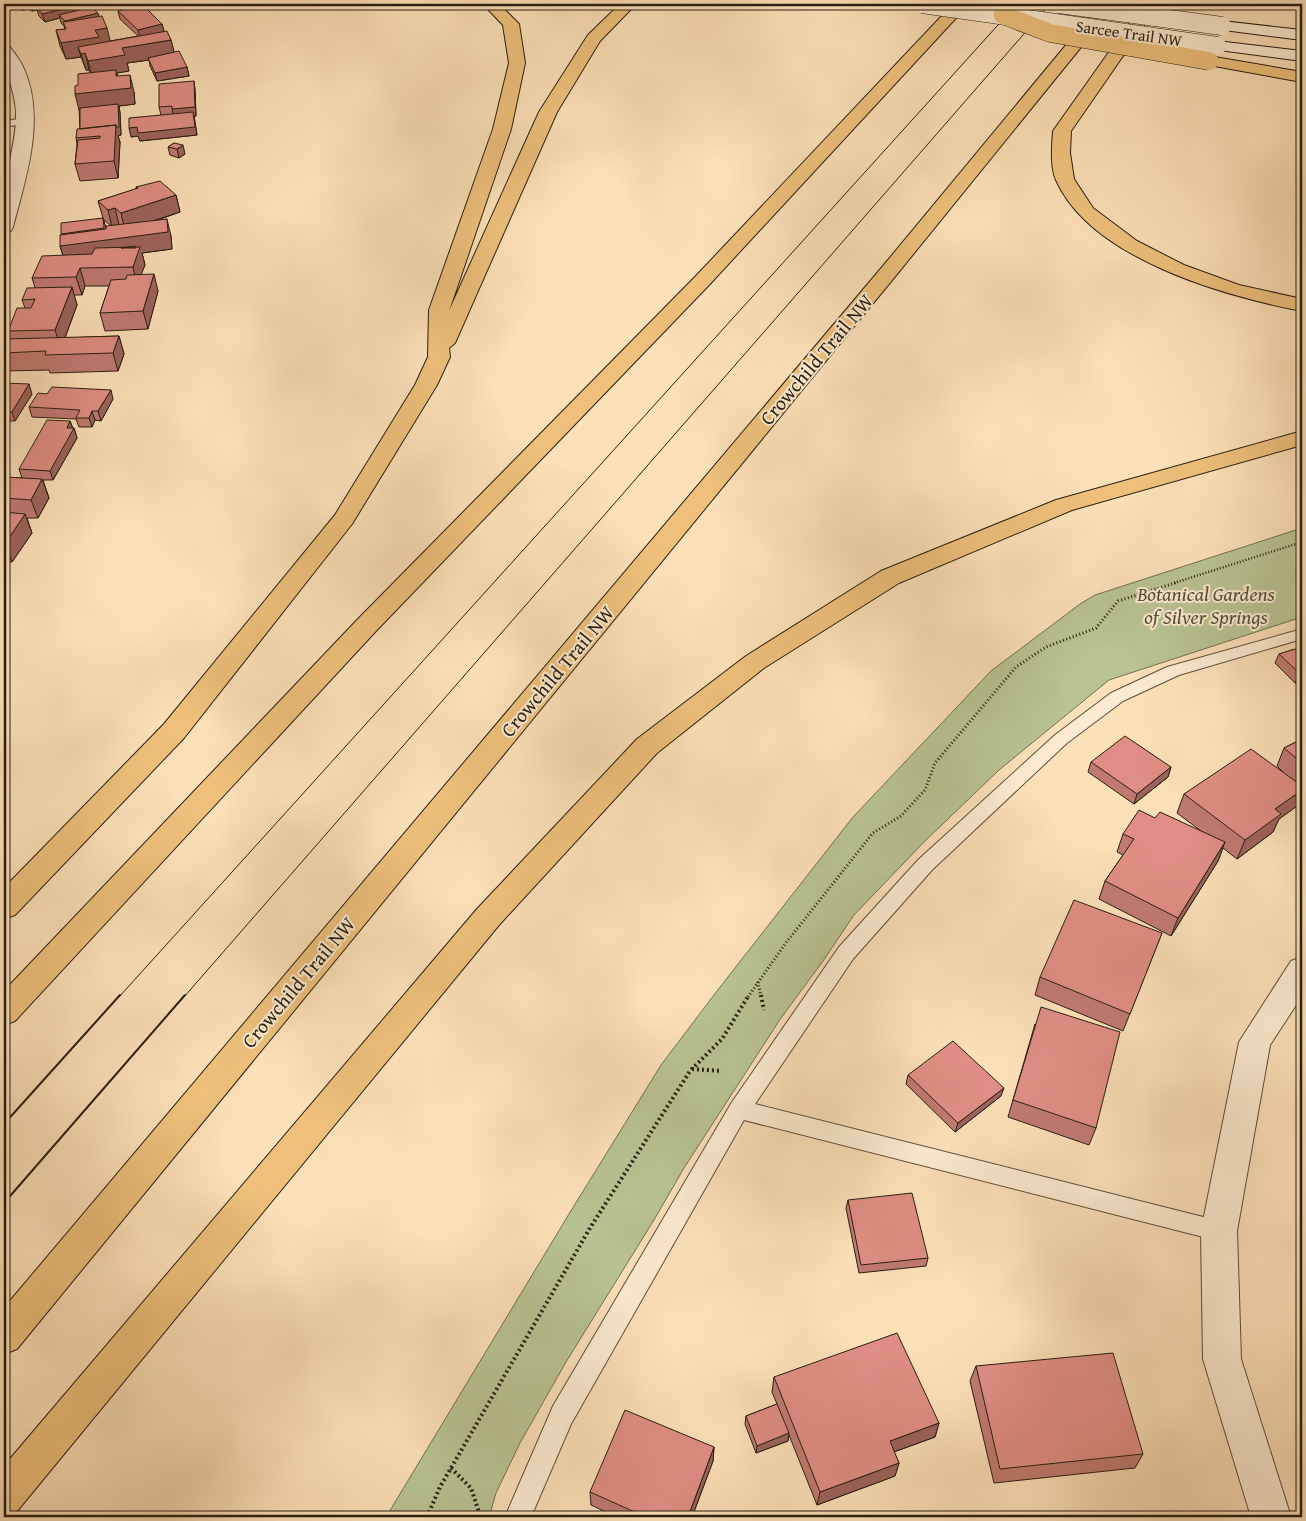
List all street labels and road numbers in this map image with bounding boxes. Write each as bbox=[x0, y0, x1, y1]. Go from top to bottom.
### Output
street label: Sarcee Trail NW bbox=[1074, 14, 1184, 52]
street label: Crowchild Trail NW bbox=[752, 287, 880, 431]
street label: Crowchild Trail NW bbox=[493, 599, 621, 743]
street label: Crowchild Trail NW bbox=[234, 910, 362, 1054]

